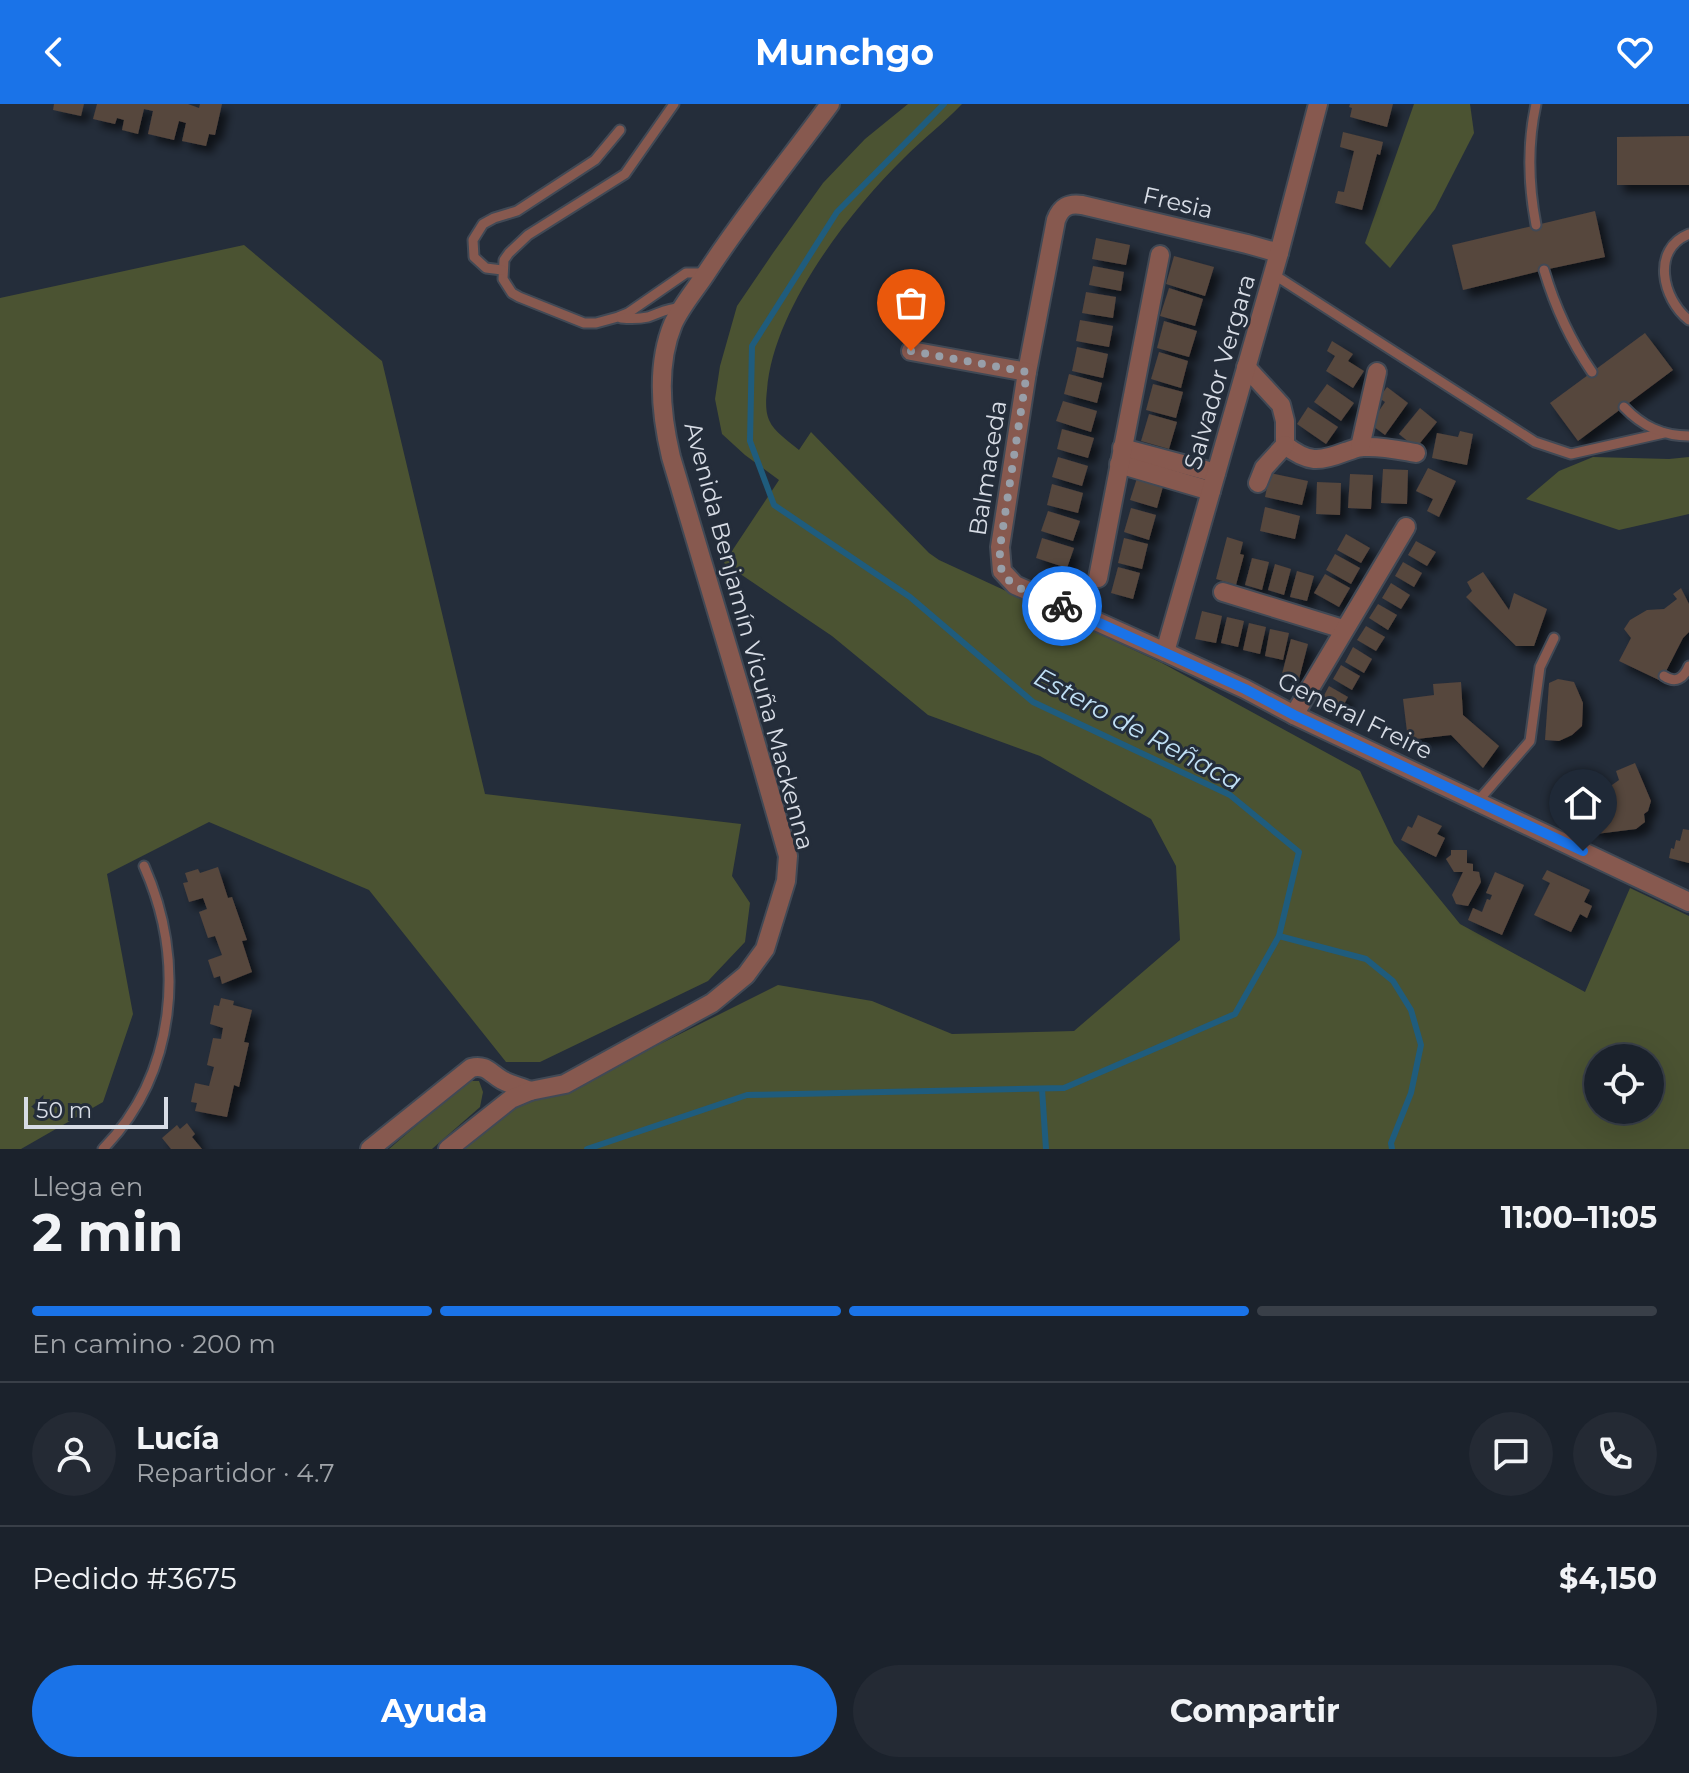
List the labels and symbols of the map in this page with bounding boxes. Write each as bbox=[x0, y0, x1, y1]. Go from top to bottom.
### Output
street label: Fresia bbox=[1140, 180, 1216, 225]
pin bbox=[877, 269, 945, 351]
street label: Salvador Vergara bbox=[1178, 271, 1261, 473]
street label: Balmaceda bbox=[963, 398, 1013, 538]
street label: Avenida Benjamín Vicuña Mackenna bbox=[678, 419, 821, 853]
courier bbox=[1022, 566, 1102, 646]
water label: Estero de Reñaca bbox=[1029, 661, 1247, 797]
street label: General Freire bbox=[1273, 666, 1437, 765]
pin bbox=[1549, 769, 1617, 851]
scale bar bbox=[24, 1093, 168, 1129]

